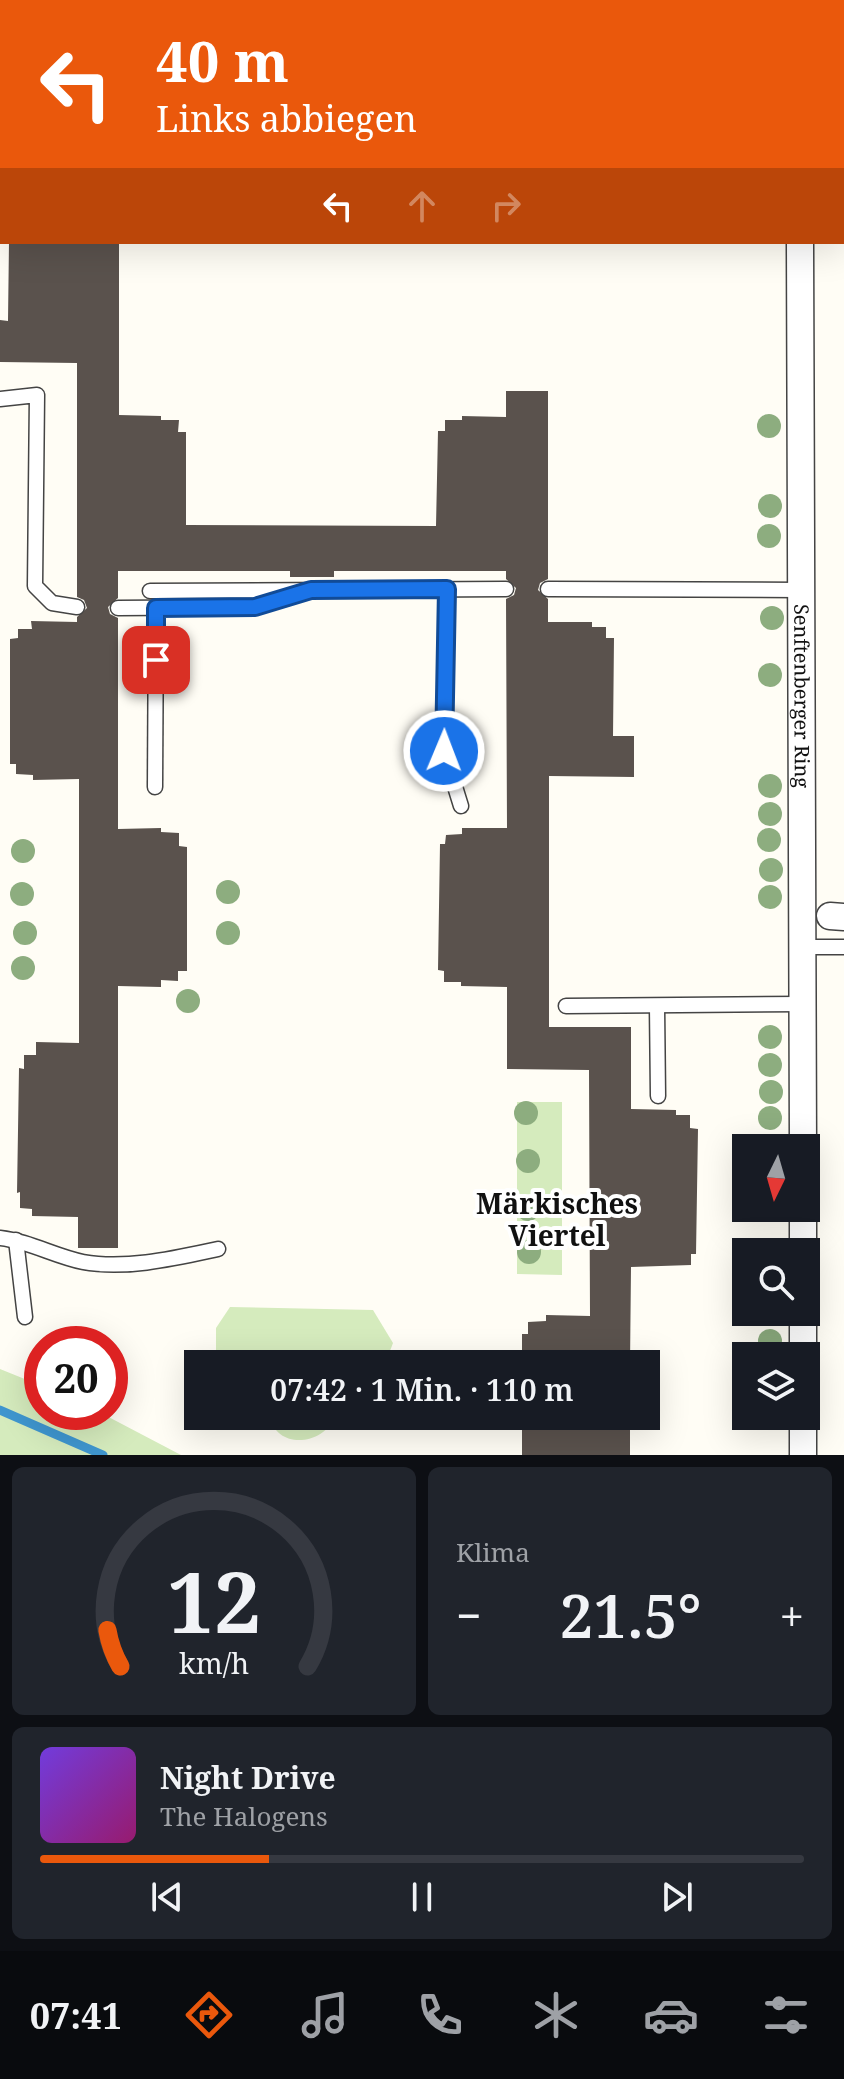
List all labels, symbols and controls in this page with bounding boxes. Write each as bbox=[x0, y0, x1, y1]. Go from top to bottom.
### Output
text: 40 m bbox=[156, 22, 289, 98]
icon: left bbox=[24, 32, 128, 136]
text: Links abbiegen bbox=[156, 94, 417, 143]
icon: left bbox=[316, 184, 360, 228]
icon: ahead bbox=[400, 184, 444, 228]
icon: right bbox=[484, 184, 528, 228]
street label: Senftenberger Ring bbox=[788, 604, 816, 788]
pin bbox=[122, 626, 190, 694]
icon: arrive bbox=[134, 638, 178, 682]
position arrow bbox=[402, 709, 486, 793]
north arrow bbox=[732, 1134, 820, 1222]
map controls bbox=[732, 1134, 820, 1430]
district label: Märkisches Viertel bbox=[476, 1184, 638, 1254]
button: search bbox=[732, 1238, 820, 1326]
speed limit sign: 20 bbox=[24, 1326, 128, 1430]
button: layers bbox=[732, 1342, 820, 1430]
text: 07:42 · 1 Min. · 110 m bbox=[270, 1369, 574, 1410]
text: Klima bbox=[456, 1534, 530, 1570]
text: 12 bbox=[167, 1544, 261, 1657]
text: 21.5° bbox=[559, 1574, 701, 1656]
text: − bbox=[456, 1585, 481, 1645]
text: + bbox=[779, 1585, 804, 1645]
text: km/h bbox=[179, 1643, 249, 1682]
text: Night Drive bbox=[160, 1757, 336, 1798]
text: The Halogens bbox=[160, 1798, 328, 1834]
icon: previous bbox=[145, 1875, 189, 1919]
icon: pause bbox=[400, 1875, 444, 1919]
icon: next bbox=[655, 1875, 699, 1919]
icon: directions bbox=[181, 1987, 237, 2043]
icon: music bbox=[297, 1987, 353, 2043]
icon: phone bbox=[412, 1987, 468, 2043]
icon: climate bbox=[528, 1987, 584, 2043]
icon: car bbox=[643, 1987, 699, 2043]
icon: filters bbox=[758, 1987, 814, 2043]
text: 07:41 bbox=[30, 1991, 122, 2040]

